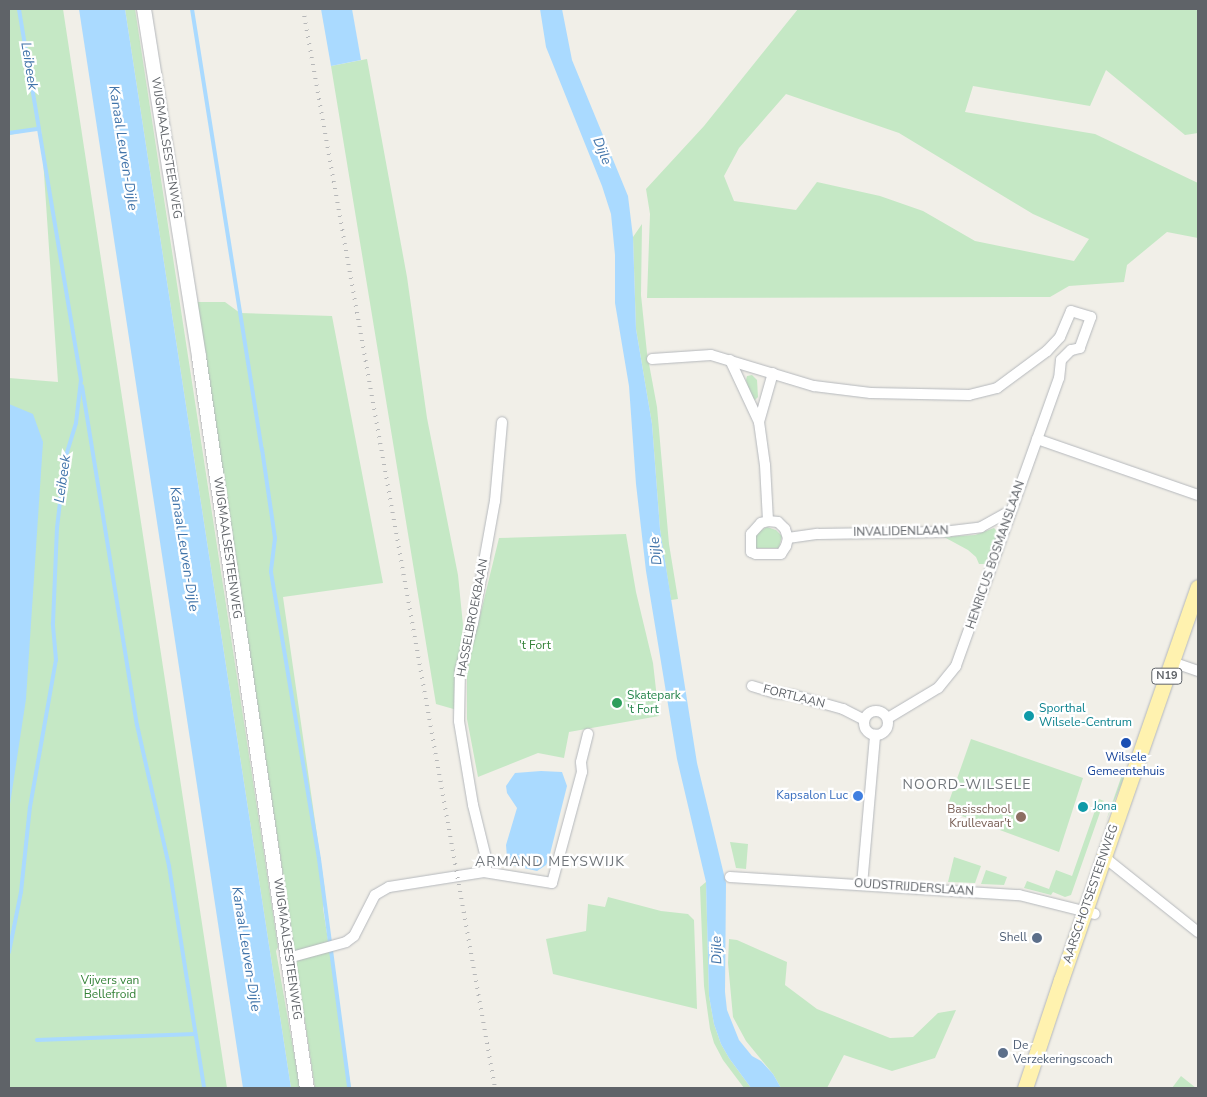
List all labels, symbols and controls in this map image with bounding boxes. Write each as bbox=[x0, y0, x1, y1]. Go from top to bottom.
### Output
water label: Leibeek bbox=[17, 41, 41, 91]
street label: WIJGMAALSESTEENWEG bbox=[148, 76, 184, 220]
water label: Kanaal Leuven-Dijle bbox=[105, 84, 141, 212]
water label: Dijle bbox=[589, 135, 615, 167]
water label: Leibeek bbox=[51, 454, 75, 504]
street label: WIJGMAALSESTEENWEG bbox=[210, 476, 244, 620]
street label: HENRICUS BOSMANSLAAN bbox=[964, 479, 1028, 631]
water label: Kanaal Leuven-Dijle bbox=[166, 485, 202, 613]
street label: INVALIDENLAAN bbox=[853, 524, 949, 540]
water label: Dijle bbox=[646, 536, 666, 566]
street label: HASSELBROEKBAAN bbox=[454, 558, 492, 678]
park label: 't Fort bbox=[519, 639, 551, 653]
road number: N19 bbox=[1151, 668, 1183, 684]
street label: FORTLAAN bbox=[762, 682, 826, 712]
place label: Skatepark 't Fort bbox=[627, 689, 681, 717]
marker: Skatepark 't Fort bbox=[611, 697, 623, 709]
place label: Sporthal Wilsele-Centrum bbox=[1039, 702, 1132, 730]
marker: Sporthal Wilsele-Centrum bbox=[1023, 710, 1035, 722]
marker: Wilsele Gemeentehuis bbox=[1120, 737, 1132, 749]
place label: Wilsele Gemeentehuis bbox=[1087, 751, 1165, 779]
district label: NOORD-WILSELE bbox=[901, 777, 1033, 793]
place label: Kapsalon Luc bbox=[776, 789, 848, 803]
marker: Kapsalon Luc bbox=[852, 790, 864, 802]
place label: Jona bbox=[1093, 800, 1117, 814]
marker: Jona bbox=[1077, 801, 1089, 813]
place label: Basisschool Krullevaar't bbox=[947, 803, 1011, 831]
marker: Basisschool Krullevaar't bbox=[1015, 811, 1027, 823]
street label: AARSCHOTSESTEENWEG bbox=[1060, 823, 1122, 965]
district label: ARMAND MEYSWIJK bbox=[473, 854, 627, 870]
street label: WIJGMAALSESTEENWEG bbox=[270, 877, 304, 1021]
street label: OUDSTRIJDERSLAAN bbox=[854, 877, 974, 899]
water label: Kanaal Leuven-Dijle bbox=[228, 885, 264, 1013]
place label: Shell bbox=[999, 931, 1027, 945]
marker: Shell bbox=[1031, 932, 1043, 944]
water label: Dijle bbox=[708, 936, 726, 964]
park label: Vijvers van Bellefroid bbox=[81, 974, 139, 1002]
place label: De Verzekeringscoach bbox=[1013, 1039, 1113, 1067]
marker: De Verzekeringscoach bbox=[997, 1047, 1009, 1059]

